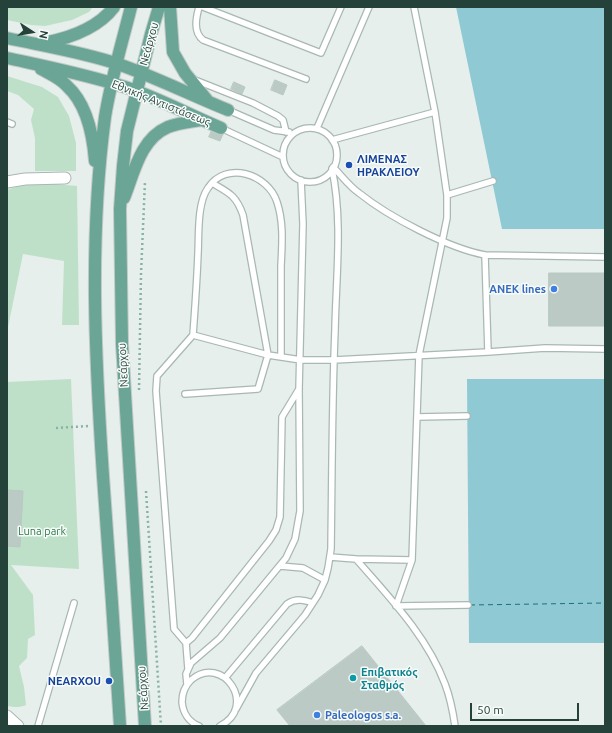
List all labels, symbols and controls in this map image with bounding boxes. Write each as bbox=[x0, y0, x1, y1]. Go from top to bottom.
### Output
north arrow bbox=[12, 12, 52, 52]
street label: Νεάρχου bbox=[137, 21, 161, 67]
text: N bbox=[37, 29, 50, 40]
street label: Εθνικής Αντιστάσεως bbox=[110, 77, 212, 129]
place label: ΛΙΜΕΝΑΣ ΗΡΑΚΛΕΙΟΥ bbox=[357, 152, 419, 178]
marker: ΛΙΜΕΝΑΣ ΗΡΑΚΛΕΙΟΥ bbox=[344, 160, 354, 170]
place label: ANEK lines bbox=[489, 282, 546, 296]
marker: ANEK lines bbox=[549, 284, 559, 294]
street label: Νεάρχου bbox=[115, 343, 131, 387]
park label: Luna park bbox=[18, 524, 66, 538]
street label: Νεάρχου bbox=[135, 665, 151, 711]
place label: Επιβατικός Σταθμός bbox=[361, 665, 418, 691]
marker: Επιβατικός Σταθμός bbox=[348, 673, 358, 683]
place label: NEARXOU bbox=[48, 674, 101, 688]
marker: NEARXOU bbox=[104, 676, 114, 686]
scale bar bbox=[472, 695, 581, 721]
text: 50 m bbox=[477, 703, 504, 716]
place label: Paleologos s.a. bbox=[325, 708, 401, 722]
marker: Paleologos s.a. bbox=[312, 710, 322, 720]

